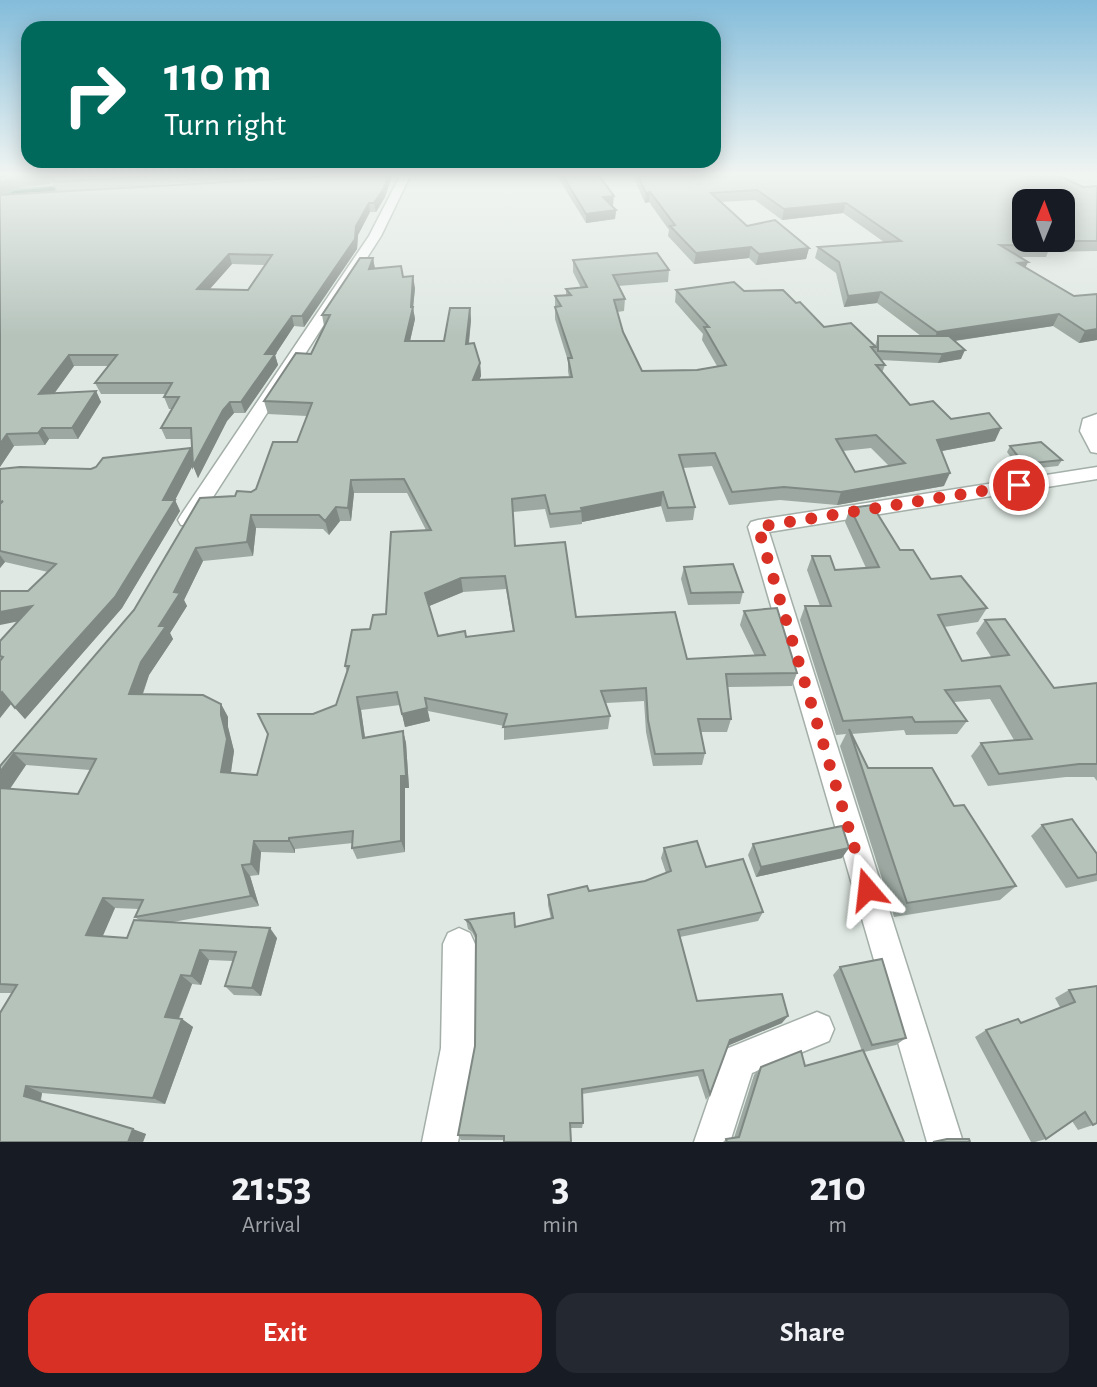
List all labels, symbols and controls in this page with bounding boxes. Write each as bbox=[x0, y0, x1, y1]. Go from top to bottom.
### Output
icon: right bbox=[49, 49, 140, 140]
text: 110 m bbox=[164, 51, 272, 100]
text: Turn right bbox=[164, 109, 286, 141]
north arrow bbox=[1012, 189, 1074, 252]
map controls bbox=[1012, 189, 1075, 252]
pin bbox=[989, 455, 1049, 515]
icon: arrive bbox=[1000, 466, 1038, 504]
position arrow bbox=[830, 852, 904, 926]
text: 21:53 bbox=[231, 1166, 312, 1208]
text: 3 bbox=[551, 1166, 570, 1208]
text: 210 bbox=[809, 1166, 866, 1208]
text: Arrival bbox=[242, 1214, 301, 1237]
text: min bbox=[543, 1214, 578, 1237]
text: m bbox=[828, 1214, 847, 1237]
button: Exit bbox=[28, 1293, 542, 1373]
button: Share bbox=[556, 1293, 1069, 1373]

